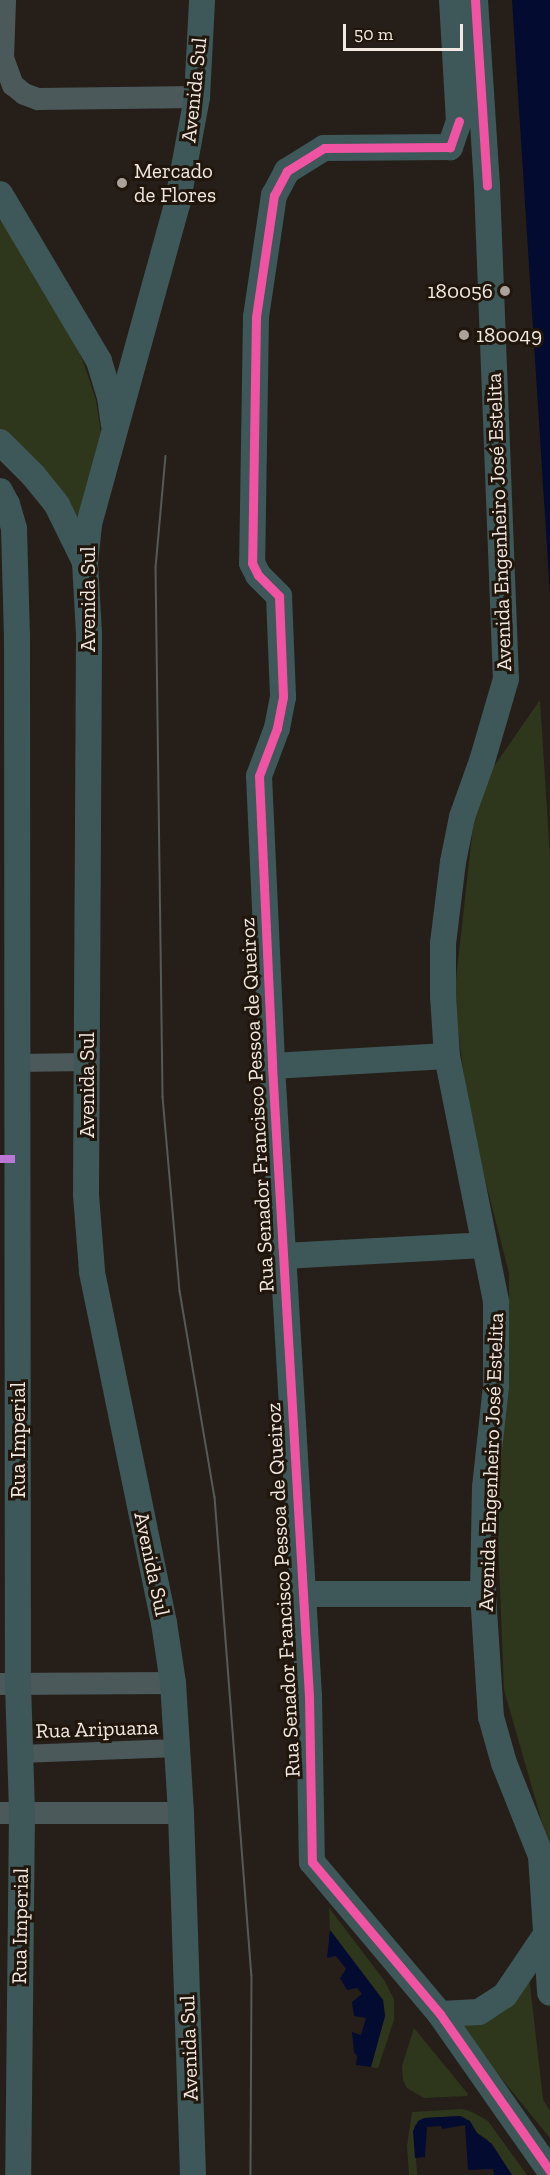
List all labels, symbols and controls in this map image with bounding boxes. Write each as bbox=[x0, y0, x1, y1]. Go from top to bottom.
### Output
scale bar bbox=[346, 12, 466, 50]
text: 50 m bbox=[354, 23, 393, 45]
street label: Avenida Sul bbox=[176, 36, 212, 144]
place label: Mercado de Flores bbox=[134, 158, 216, 208]
marker: Mercado de Flores bbox=[115, 176, 129, 190]
place label: 180056 bbox=[428, 278, 493, 304]
marker: 180056 bbox=[498, 284, 512, 298]
place label: 180049 bbox=[476, 322, 542, 348]
marker: 180049 bbox=[457, 328, 471, 342]
street label: Avenida Engenheiro José Estelita bbox=[481, 372, 517, 672]
street label: Avenida Sul bbox=[75, 546, 101, 652]
street label: Rua Senador Francisco Pessoa de Queiroz bbox=[235, 917, 279, 1293]
street label: Avenida Sul bbox=[74, 1032, 100, 1138]
street label: Avenida Engenheiro José Estelita bbox=[473, 1312, 509, 1612]
street label: Rua Imperial bbox=[5, 1382, 31, 1498]
street label: Rua Senador Francisco Pessoa de Queiroz bbox=[261, 1402, 305, 1778]
street label: Avenida Sul bbox=[129, 1510, 175, 1618]
street label: Rua Aripuana bbox=[35, 1714, 159, 1744]
street label: Rua Imperial bbox=[6, 1868, 34, 1984]
street label: Avenida Sul bbox=[175, 1995, 203, 2101]

